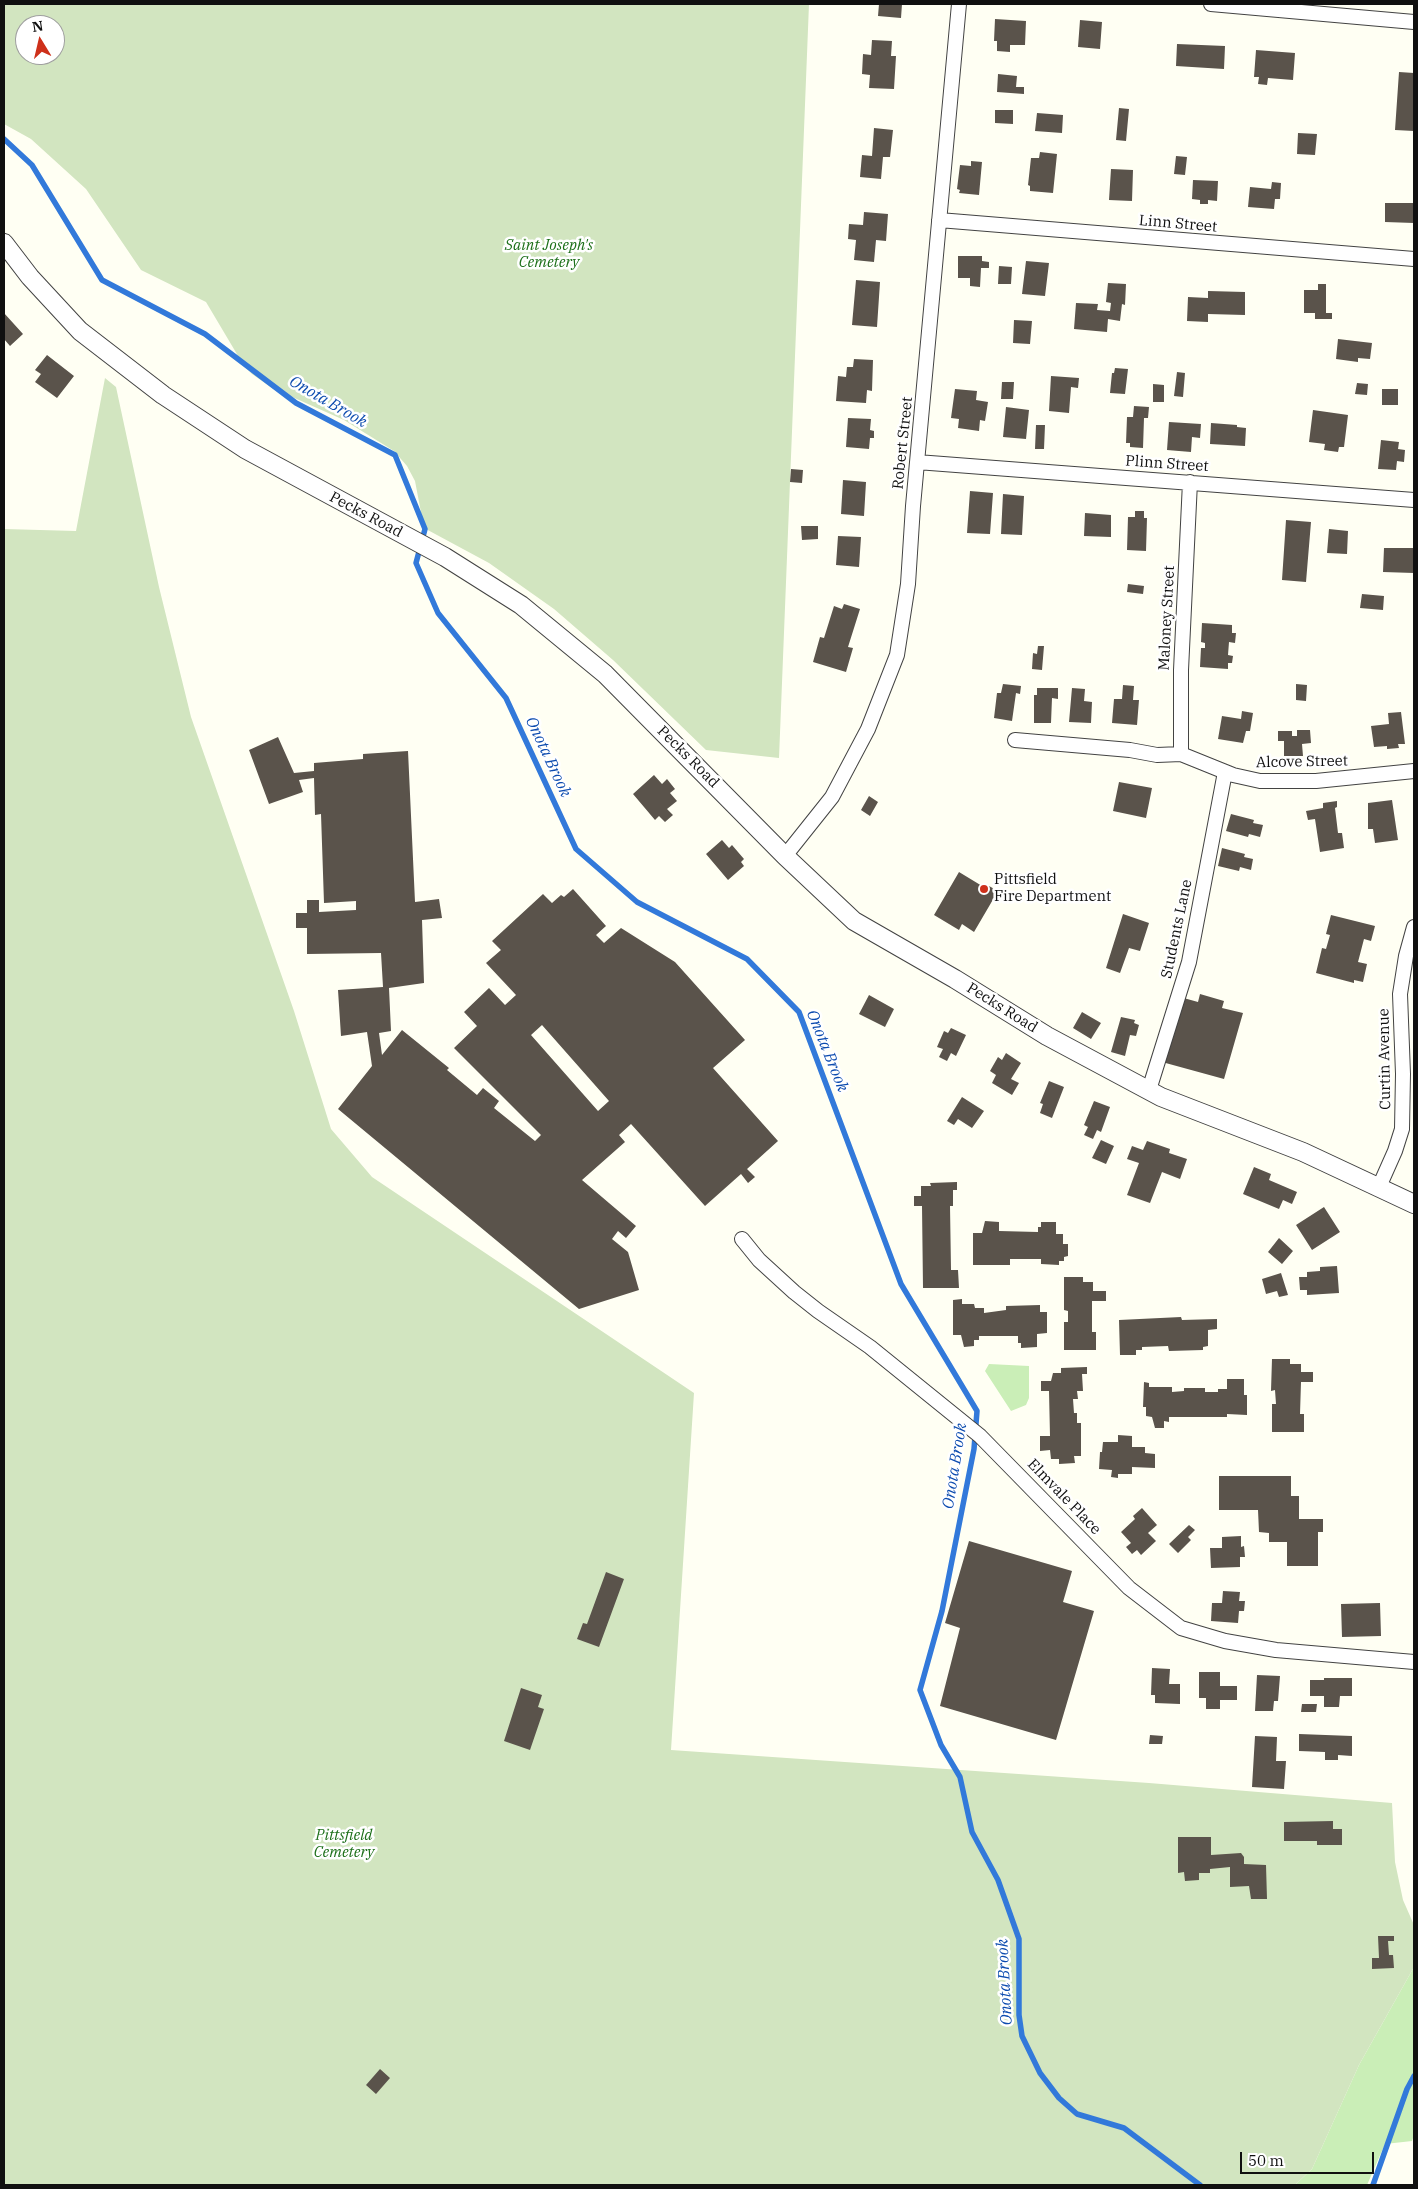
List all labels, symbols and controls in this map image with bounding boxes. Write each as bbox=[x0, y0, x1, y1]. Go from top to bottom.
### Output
north arrow bbox=[15, 15, 65, 65]
text: N bbox=[31, 16, 45, 36]
street label: Linn Street bbox=[1138, 212, 1218, 236]
park label: Saint Joseph's Cemetery bbox=[505, 237, 593, 272]
water label: Onota Brook bbox=[286, 372, 370, 432]
street label: Robert Street bbox=[889, 396, 917, 490]
street label: Plinn Street bbox=[1125, 452, 1209, 476]
street label: Pecks Road bbox=[326, 488, 406, 542]
street label: Maloney Street bbox=[1155, 565, 1179, 671]
water label: Onota Brook bbox=[521, 714, 575, 800]
street label: Pecks Road bbox=[653, 722, 723, 792]
street label: Alcove Street bbox=[1256, 752, 1348, 772]
place label: Pittsfield Fire Department bbox=[994, 871, 1111, 906]
street label: Students Lane bbox=[1158, 878, 1196, 980]
marker: Pittsfield Fire Department bbox=[978, 883, 990, 895]
street label: Pecks Road bbox=[963, 979, 1041, 1037]
water label: Onota Brook bbox=[802, 1007, 852, 1095]
street label: Curtin Avenue bbox=[1375, 1008, 1395, 1110]
water label: Onota Brook bbox=[939, 1422, 971, 1510]
street label: Elmvale Place bbox=[1024, 1456, 1104, 1538]
park label: Pittsfield Cemetery bbox=[314, 1827, 374, 1862]
water label: Onota Brook bbox=[993, 1938, 1017, 2026]
scale bar bbox=[1243, 2142, 1377, 2174]
text: 50 m bbox=[1248, 2151, 1284, 2170]

